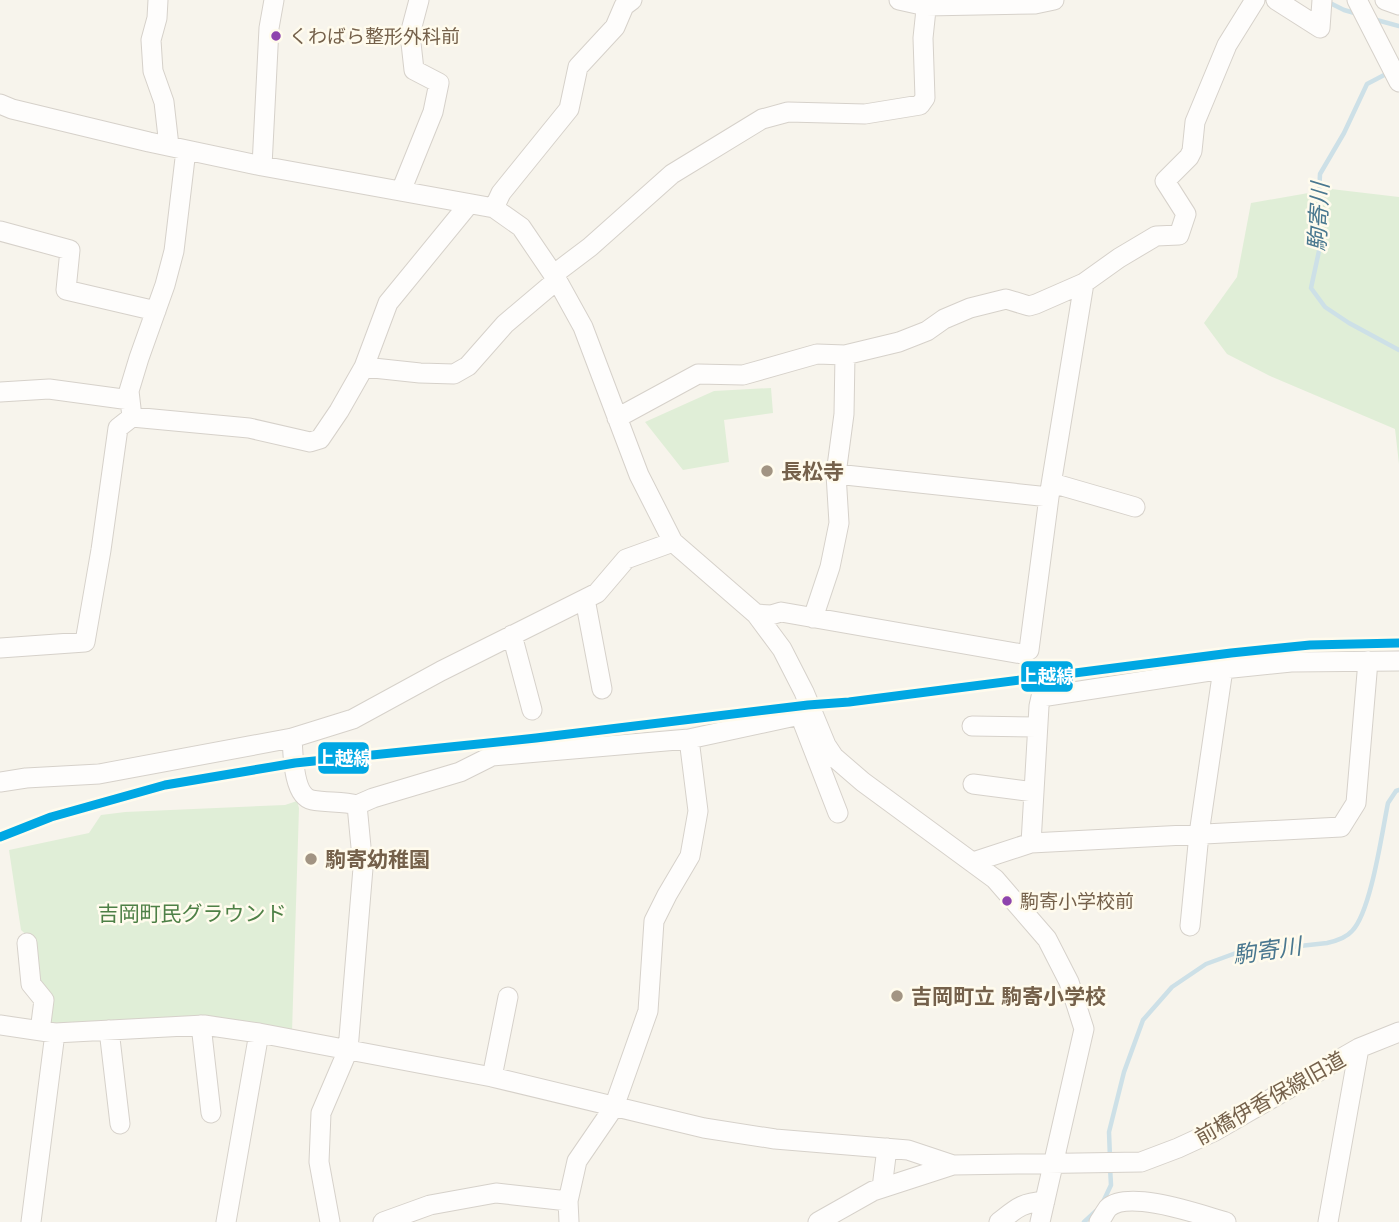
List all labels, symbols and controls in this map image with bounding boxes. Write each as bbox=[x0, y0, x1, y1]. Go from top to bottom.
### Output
place label: くわばら整形外科前 bbox=[289, 25, 460, 48]
marker: くわばら整形外科前 bbox=[269, 29, 283, 43]
water label: 駒寄川 bbox=[1304, 179, 1334, 252]
place label: 長松寺 bbox=[781, 459, 844, 484]
marker: 長松寺 bbox=[759, 463, 775, 479]
line badge: 上越線 bbox=[1020, 660, 1074, 693]
text: 上越線 bbox=[1018, 665, 1076, 688]
line badge: 上越線 bbox=[317, 741, 370, 775]
text: 上越線 bbox=[315, 747, 373, 770]
place label: 駒寄幼稚園 bbox=[325, 847, 430, 872]
marker: 駒寄幼稚園 bbox=[303, 851, 319, 867]
place label: 駒寄小学校前 bbox=[1020, 890, 1134, 913]
marker: 駒寄小学校前 bbox=[1000, 894, 1014, 908]
park label: 吉岡町民グラウンド bbox=[98, 901, 287, 926]
water label: 駒寄川 bbox=[1231, 932, 1306, 969]
place label: 吉岡町立 駒寄小学校 bbox=[911, 984, 1106, 1009]
marker: 吉岡町立 駒寄小学校 bbox=[889, 988, 905, 1004]
street label: 前橋伊香保線旧道 bbox=[1190, 1046, 1350, 1150]

